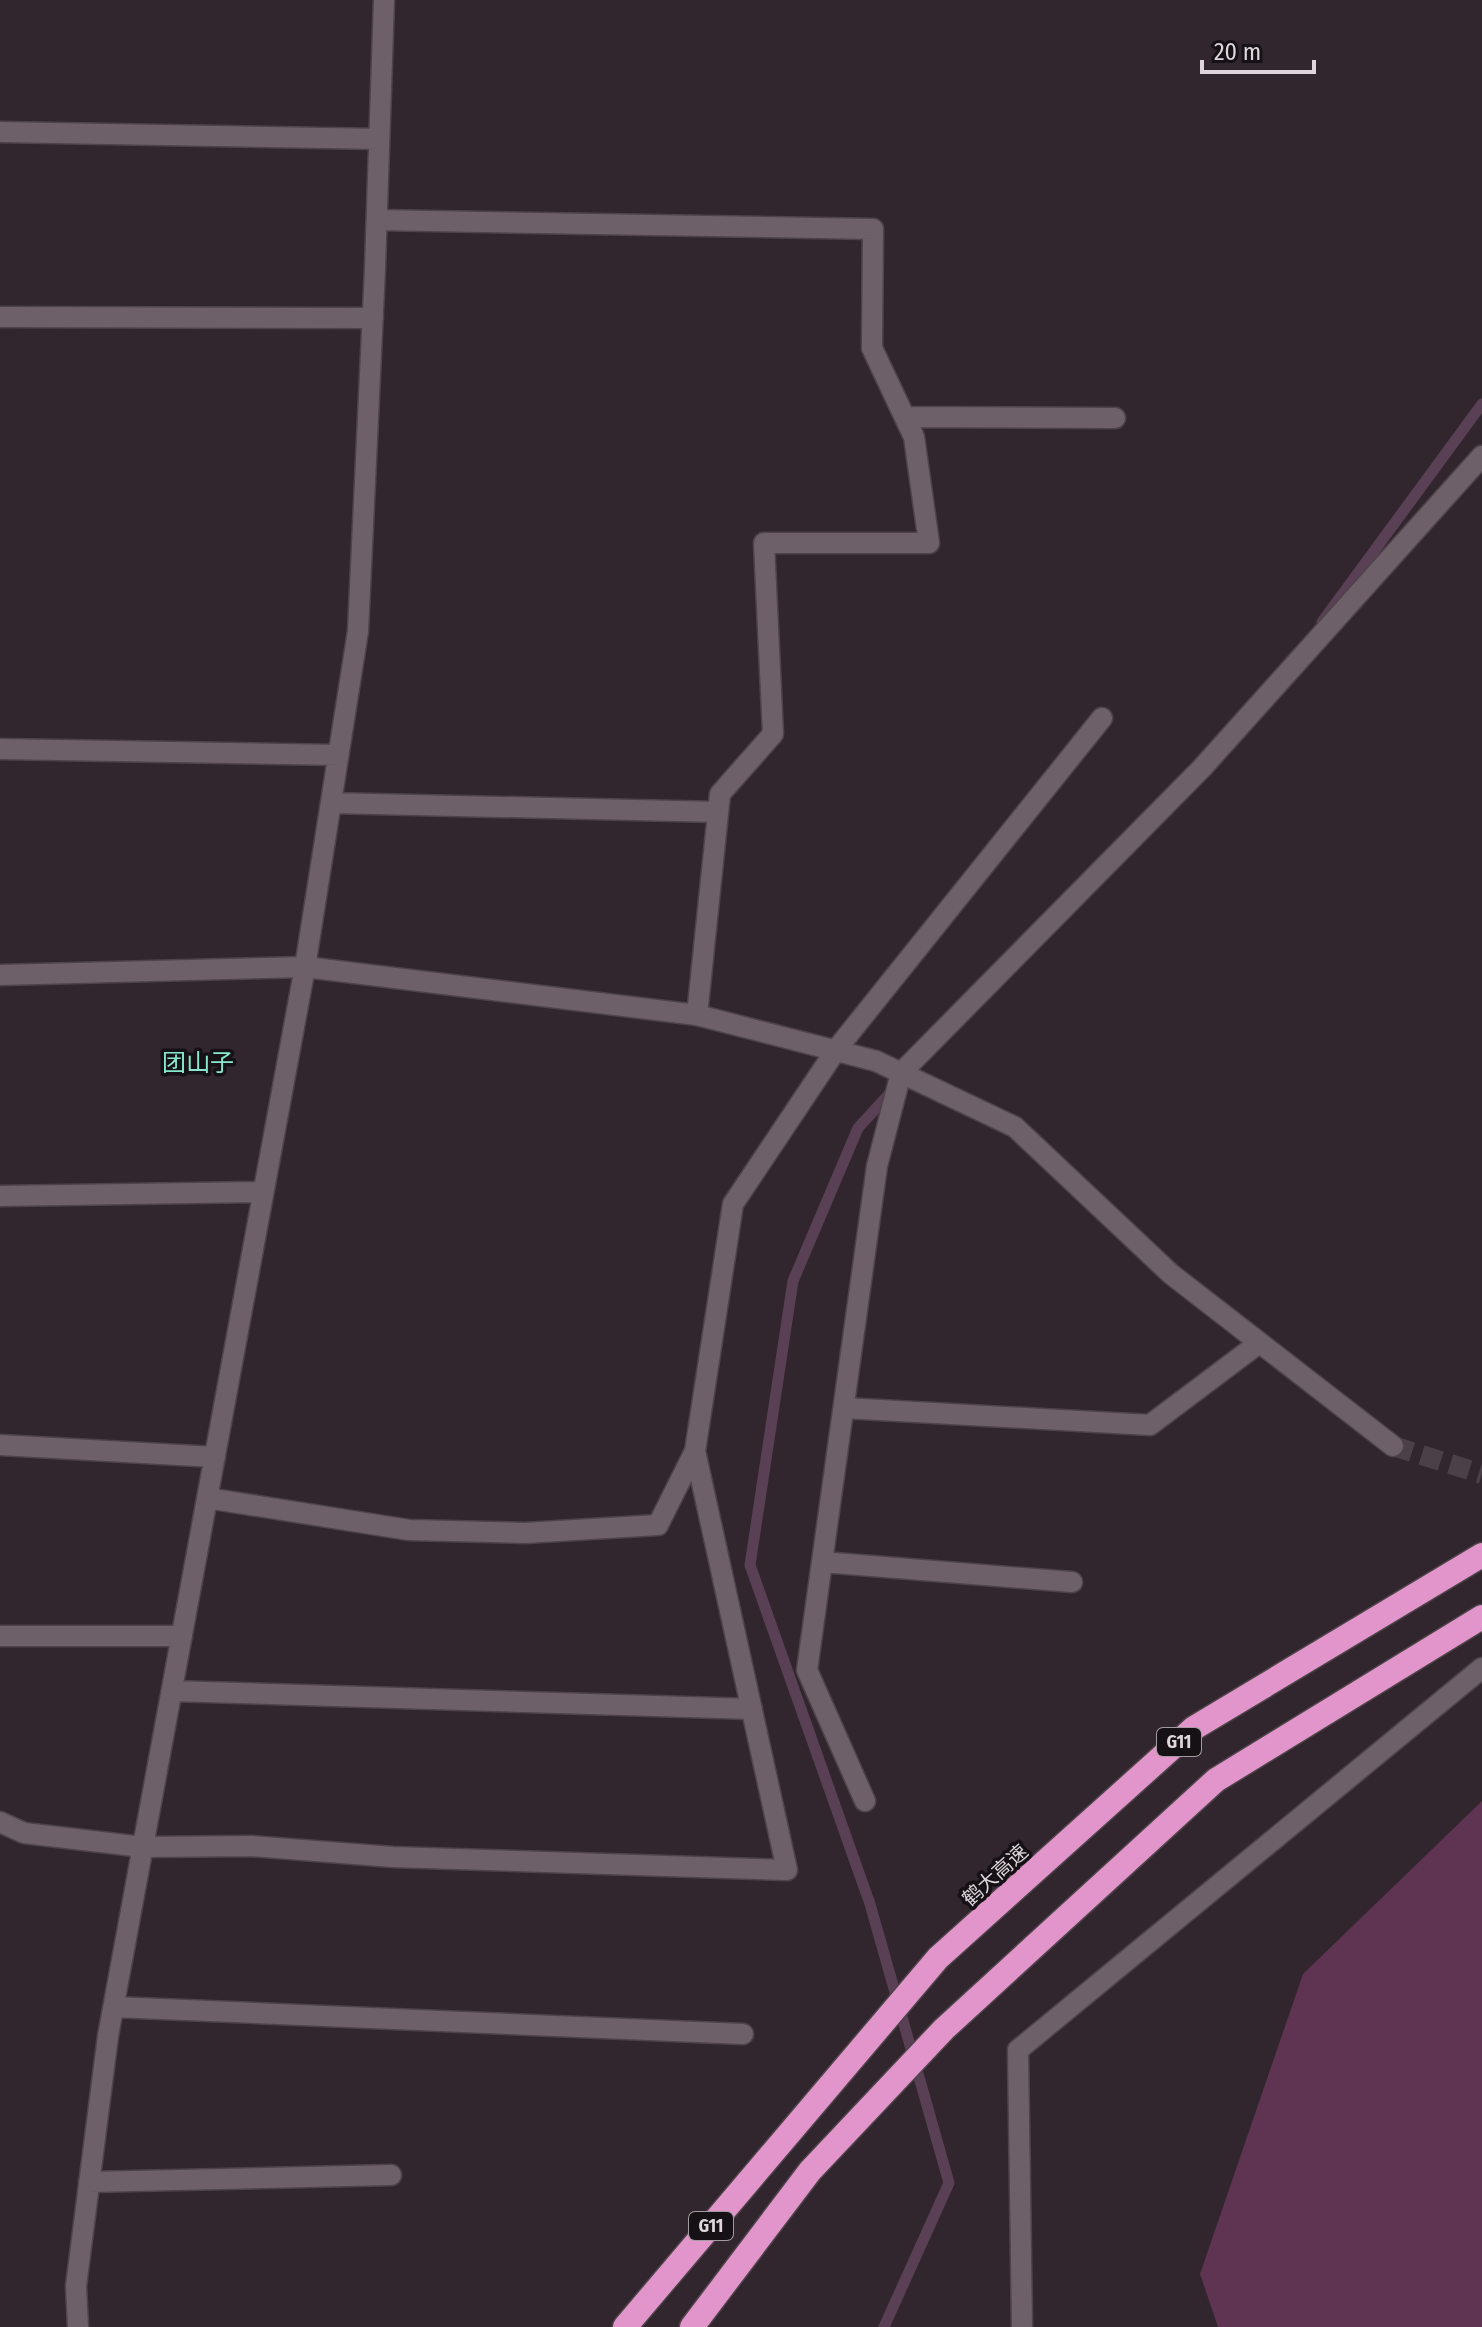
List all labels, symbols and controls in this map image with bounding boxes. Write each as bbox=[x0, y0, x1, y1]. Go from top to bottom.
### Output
scale bar bbox=[1202, 24, 1314, 74]
text: 20 m bbox=[1214, 38, 1261, 66]
district label: 团山子 bbox=[162, 1049, 234, 1077]
road number: G11 bbox=[1157, 1728, 1201, 1756]
street label: 鹤大高速 bbox=[957, 1839, 1033, 1911]
road number: G11 bbox=[689, 2212, 733, 2240]

